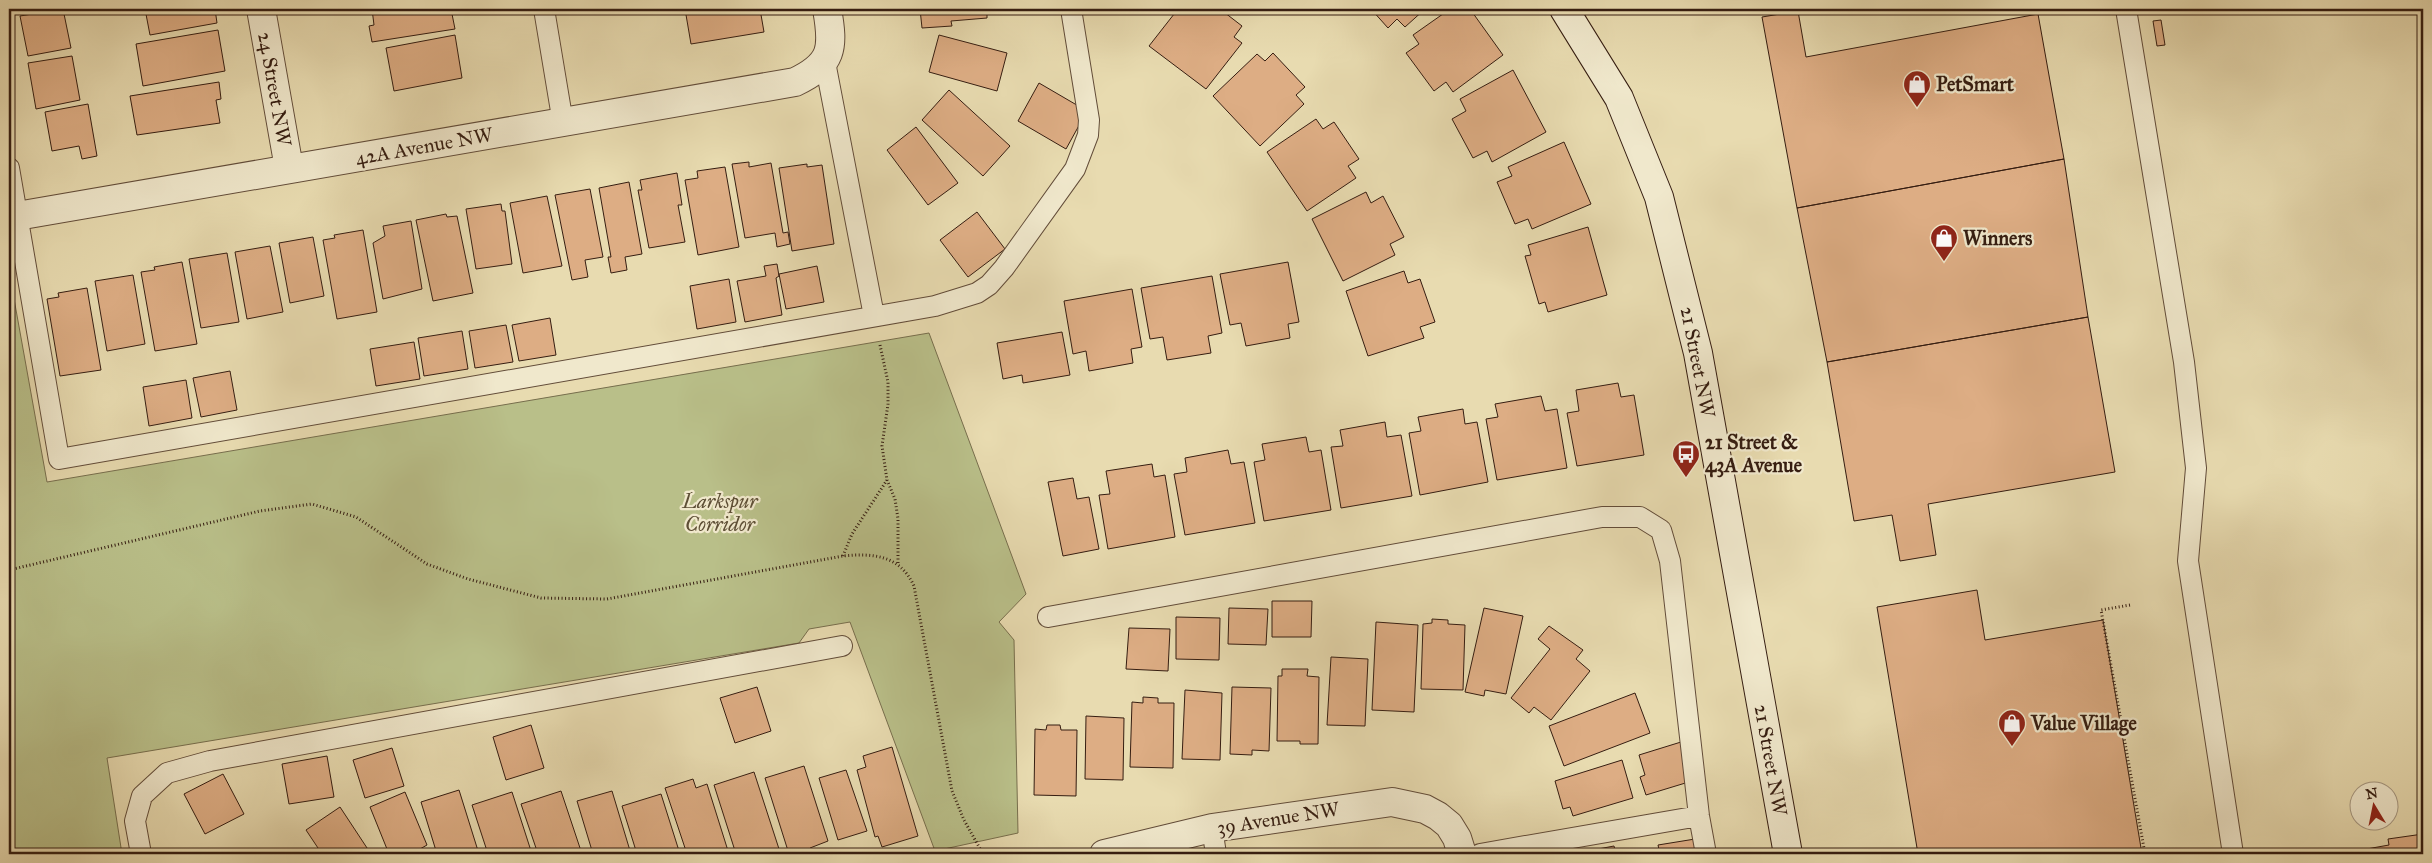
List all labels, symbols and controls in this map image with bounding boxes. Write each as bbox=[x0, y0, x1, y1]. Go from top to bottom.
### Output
street label: 24 Street NW bbox=[253, 30, 297, 149]
shop icon: PetSmart bbox=[1902, 69, 1932, 108]
place label: PetSmart bbox=[1936, 72, 2015, 96]
street label: 42A Avenue NW bbox=[353, 122, 496, 170]
shop icon: Winners bbox=[1929, 223, 1959, 262]
place label: Winners bbox=[1963, 226, 2033, 250]
street label: 21 Street NW bbox=[1676, 305, 1721, 420]
place label: 21 Street & 43A Avenue bbox=[1705, 430, 1803, 478]
bus stop icon: 21 Street & 43A Avenue bbox=[1671, 439, 1701, 478]
park label: Larkspur Corridor bbox=[681, 489, 759, 536]
street label: 21 Street NW bbox=[1749, 703, 1793, 818]
shop icon: Value Village bbox=[1997, 708, 2027, 747]
place label: Value Village bbox=[2030, 711, 2137, 736]
north arrow bbox=[2350, 780, 2400, 830]
text: N bbox=[2365, 784, 2379, 803]
street label: 39 Avenue NW bbox=[1215, 796, 1342, 840]

